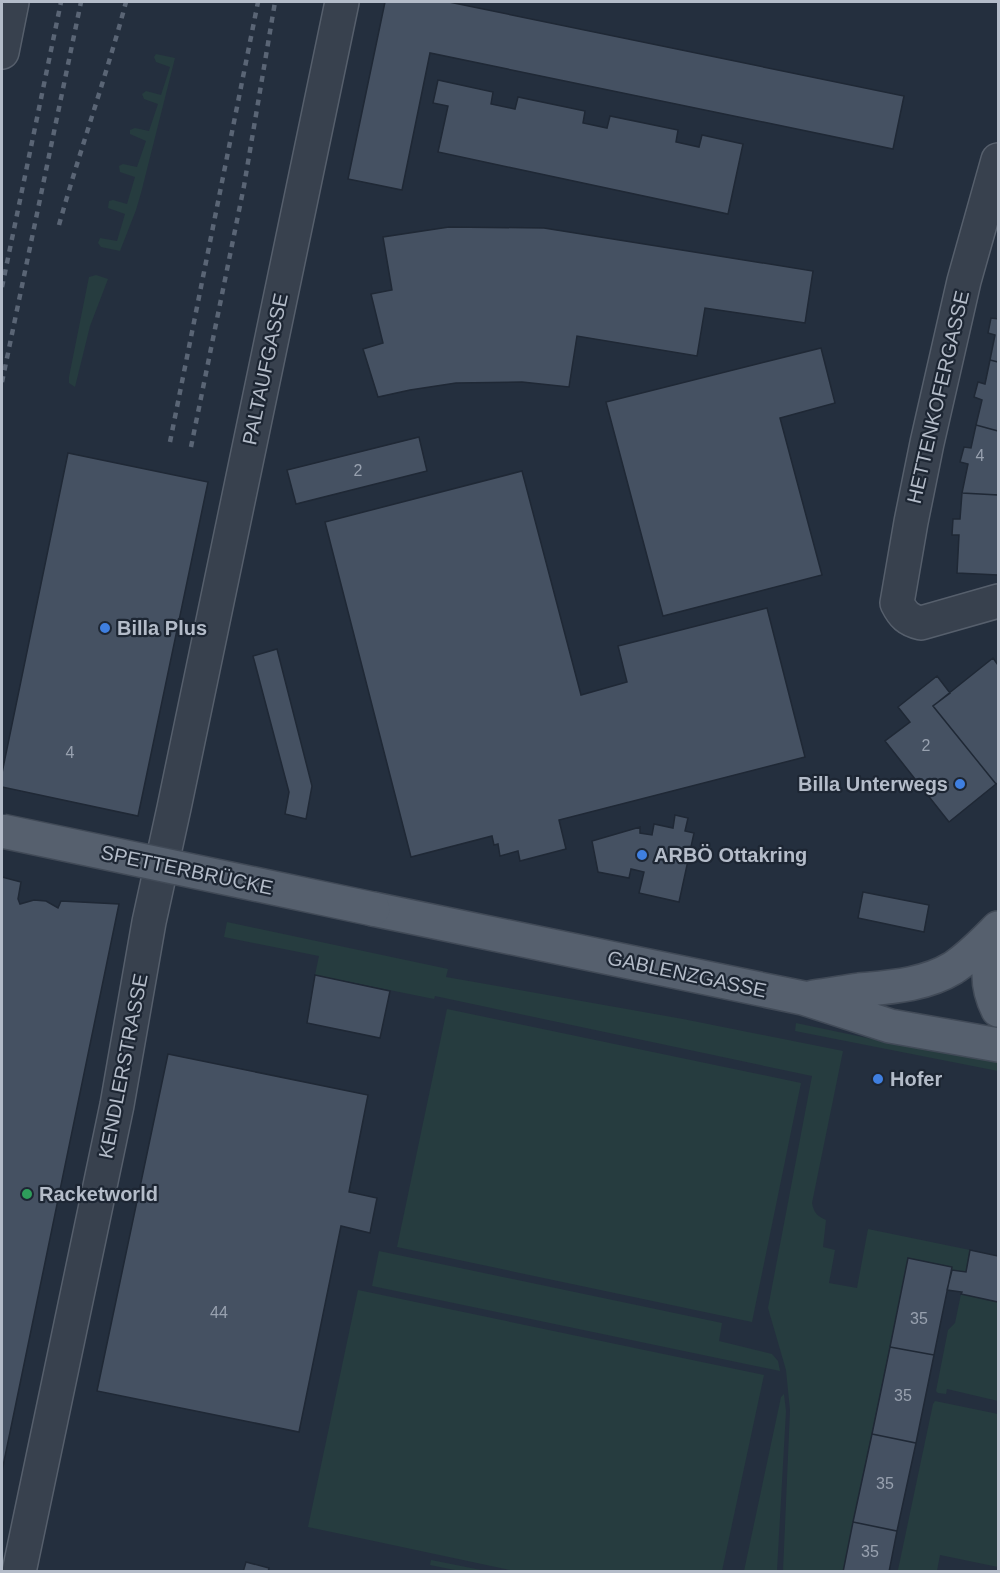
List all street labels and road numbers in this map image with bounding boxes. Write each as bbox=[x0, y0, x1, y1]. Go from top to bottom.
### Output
street label: HETTENKOFERGASSE bbox=[903, 288, 973, 506]
street label: PALTAUFGASSE bbox=[238, 291, 292, 447]
street label: SPETTERBRÜCKE bbox=[99, 841, 275, 899]
street label: GABLENZGASSE bbox=[605, 946, 769, 1002]
street label: KENDLERSTRASSE bbox=[94, 972, 152, 1160]

